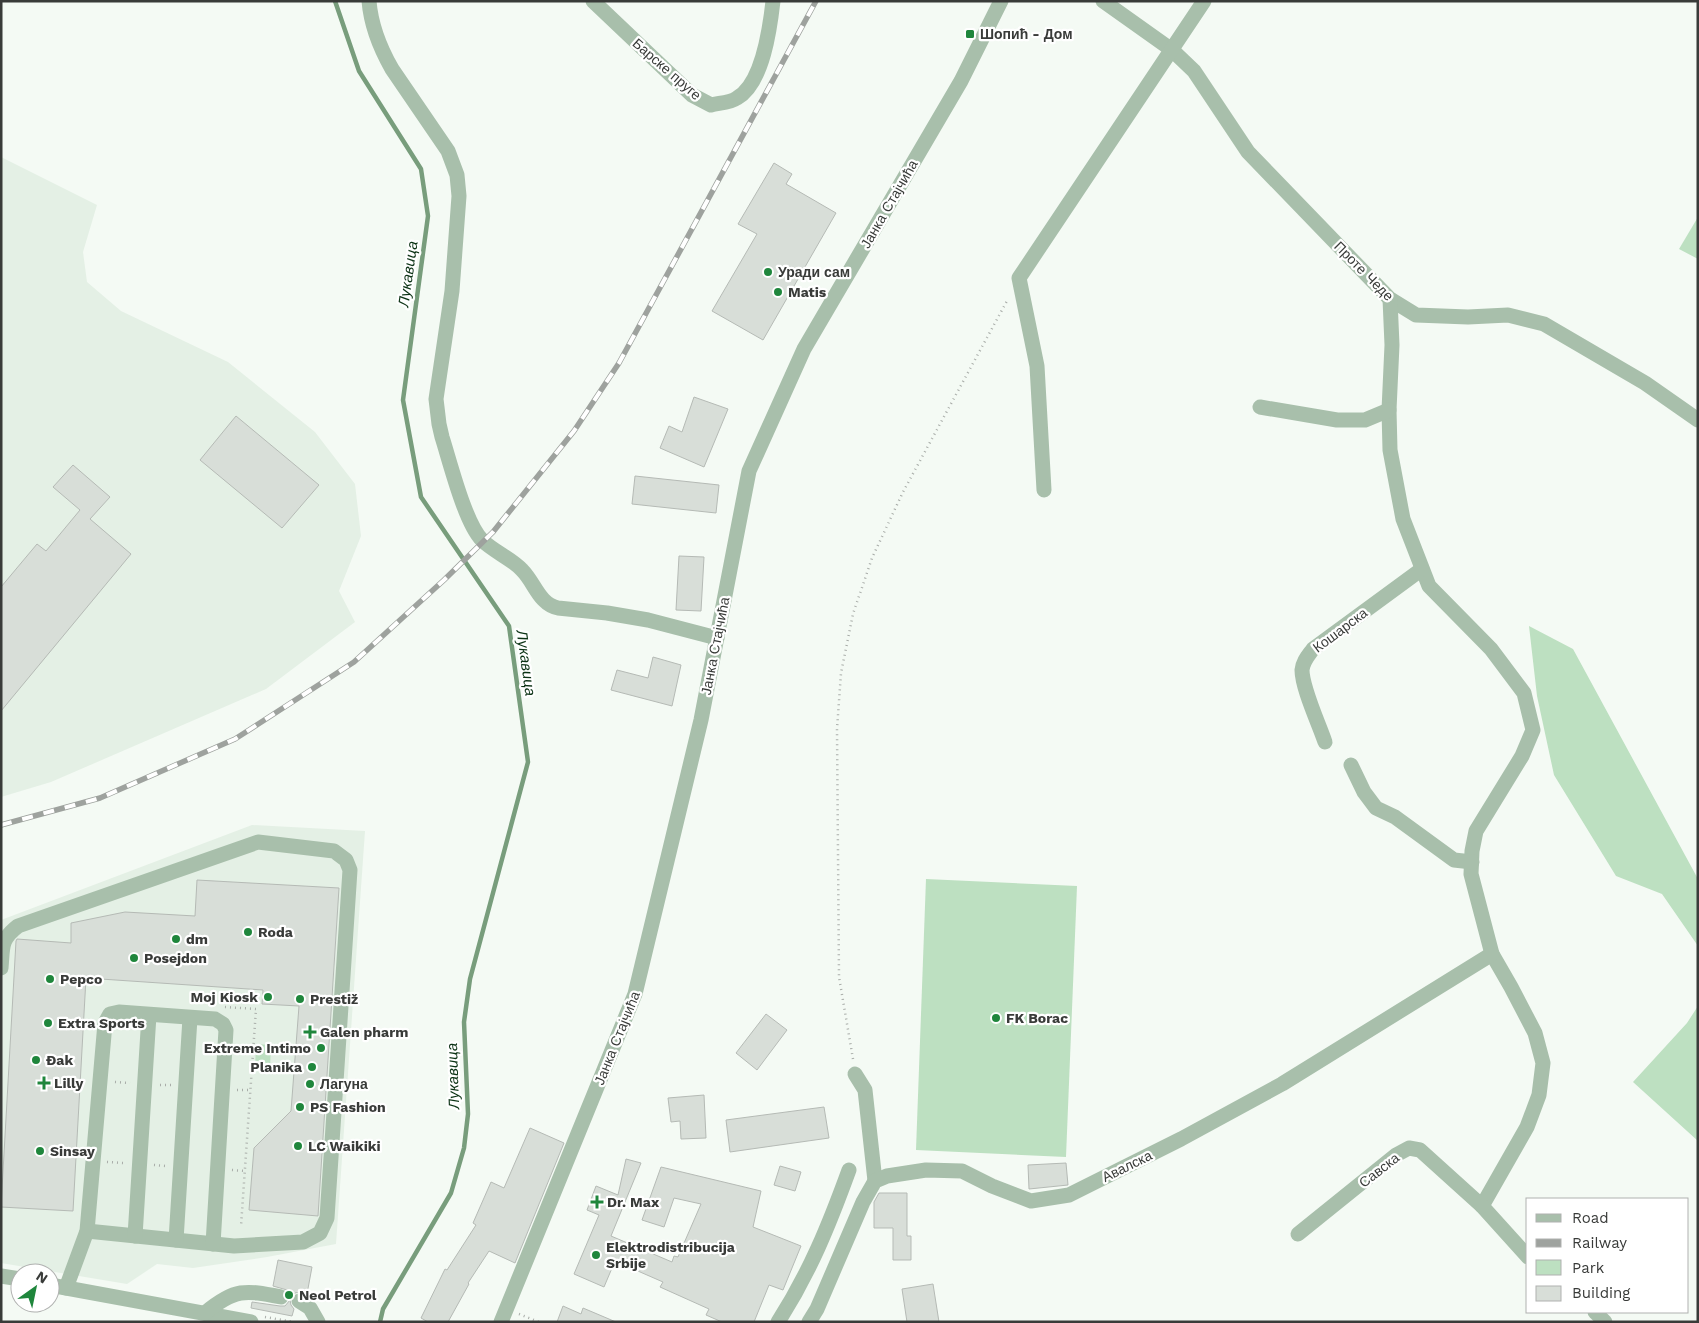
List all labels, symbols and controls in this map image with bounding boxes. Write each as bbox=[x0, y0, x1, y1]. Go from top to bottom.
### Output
place label: Шопић - Дом bbox=[980, 26, 1073, 42]
marker: Шопић - Дом bbox=[964, 28, 976, 40]
street label: Барске пруге bbox=[630, 35, 705, 103]
street label: Јанка Стајчића bbox=[857, 157, 921, 251]
street label: Проте Чеде bbox=[1331, 238, 1397, 304]
water label: Лукавица bbox=[394, 240, 422, 309]
place label: Уради сам bbox=[778, 264, 850, 280]
marker: Уради сам bbox=[762, 266, 774, 278]
place label: Matis bbox=[788, 284, 827, 300]
marker: Matis bbox=[772, 286, 784, 298]
street label: Јанка Стајчића bbox=[698, 595, 732, 696]
street label: Кошарска bbox=[1310, 604, 1371, 656]
water label: Лукавица bbox=[512, 628, 540, 697]
place label: Roda bbox=[258, 924, 294, 940]
marker: Roda bbox=[242, 926, 254, 938]
place label: dm bbox=[186, 931, 208, 947]
marker: dm bbox=[170, 933, 182, 945]
place label: Posejdon bbox=[144, 950, 207, 966]
marker: Posejdon bbox=[128, 952, 140, 964]
place label: Pepco bbox=[60, 971, 102, 987]
marker: Pepco bbox=[44, 973, 56, 985]
place label: Moj Kiosk bbox=[191, 989, 258, 1005]
street label: Јанка Стајчића bbox=[591, 989, 643, 1087]
marker: Moj Kiosk bbox=[262, 991, 274, 1003]
place label: Prestiž bbox=[310, 991, 358, 1007]
marker: Prestiž bbox=[294, 993, 306, 1005]
place label: FK Borac bbox=[1006, 1010, 1068, 1026]
marker: FK Borac bbox=[990, 1012, 1002, 1024]
place label: Extra Sports bbox=[58, 1015, 145, 1031]
marker: Extra Sports bbox=[42, 1017, 54, 1029]
place label: Galen pharm bbox=[320, 1024, 408, 1040]
marker: Galen pharm bbox=[304, 1026, 316, 1038]
place label: Extreme Intimo bbox=[204, 1040, 311, 1056]
marker: Extreme Intimo bbox=[315, 1042, 327, 1054]
water label: Лукавица bbox=[443, 1042, 463, 1111]
place label: Đak bbox=[46, 1052, 73, 1068]
marker: Đak bbox=[30, 1054, 42, 1066]
place label: Planika bbox=[250, 1059, 303, 1075]
marker: Planika bbox=[306, 1061, 318, 1073]
place label: Lilly bbox=[54, 1075, 83, 1091]
place label: Лагуна bbox=[320, 1076, 368, 1092]
marker: Lilly bbox=[38, 1077, 50, 1089]
marker: Лагуна bbox=[304, 1078, 316, 1090]
place label: PS Fashion bbox=[310, 1099, 386, 1115]
marker: PS Fashion bbox=[294, 1101, 306, 1113]
place label: LC Waikiki bbox=[308, 1138, 381, 1154]
marker: LC Waikiki bbox=[292, 1140, 304, 1152]
place label: Sinsay bbox=[50, 1143, 95, 1159]
marker: Sinsay bbox=[34, 1145, 46, 1157]
street label: Авалска bbox=[1099, 1147, 1155, 1185]
street label: Савска bbox=[1356, 1149, 1402, 1191]
place label: Dr. Max bbox=[607, 1194, 660, 1210]
marker: Dr. Max bbox=[591, 1196, 603, 1208]
legend bbox=[1526, 1198, 1689, 1313]
text: Road bbox=[1572, 1209, 1609, 1227]
text: Railway bbox=[1572, 1234, 1627, 1252]
place label: Elektrodistribucija Srbije bbox=[606, 1239, 736, 1271]
marker: Elektrodistribucija Srbije bbox=[590, 1249, 602, 1261]
text: Park bbox=[1572, 1259, 1605, 1277]
north arrow bbox=[10, 1263, 60, 1313]
text: N bbox=[33, 1268, 51, 1287]
text: Building bbox=[1572, 1284, 1630, 1302]
place label: Neol Petrol bbox=[299, 1287, 377, 1303]
marker: Neol Petrol bbox=[283, 1289, 295, 1301]

